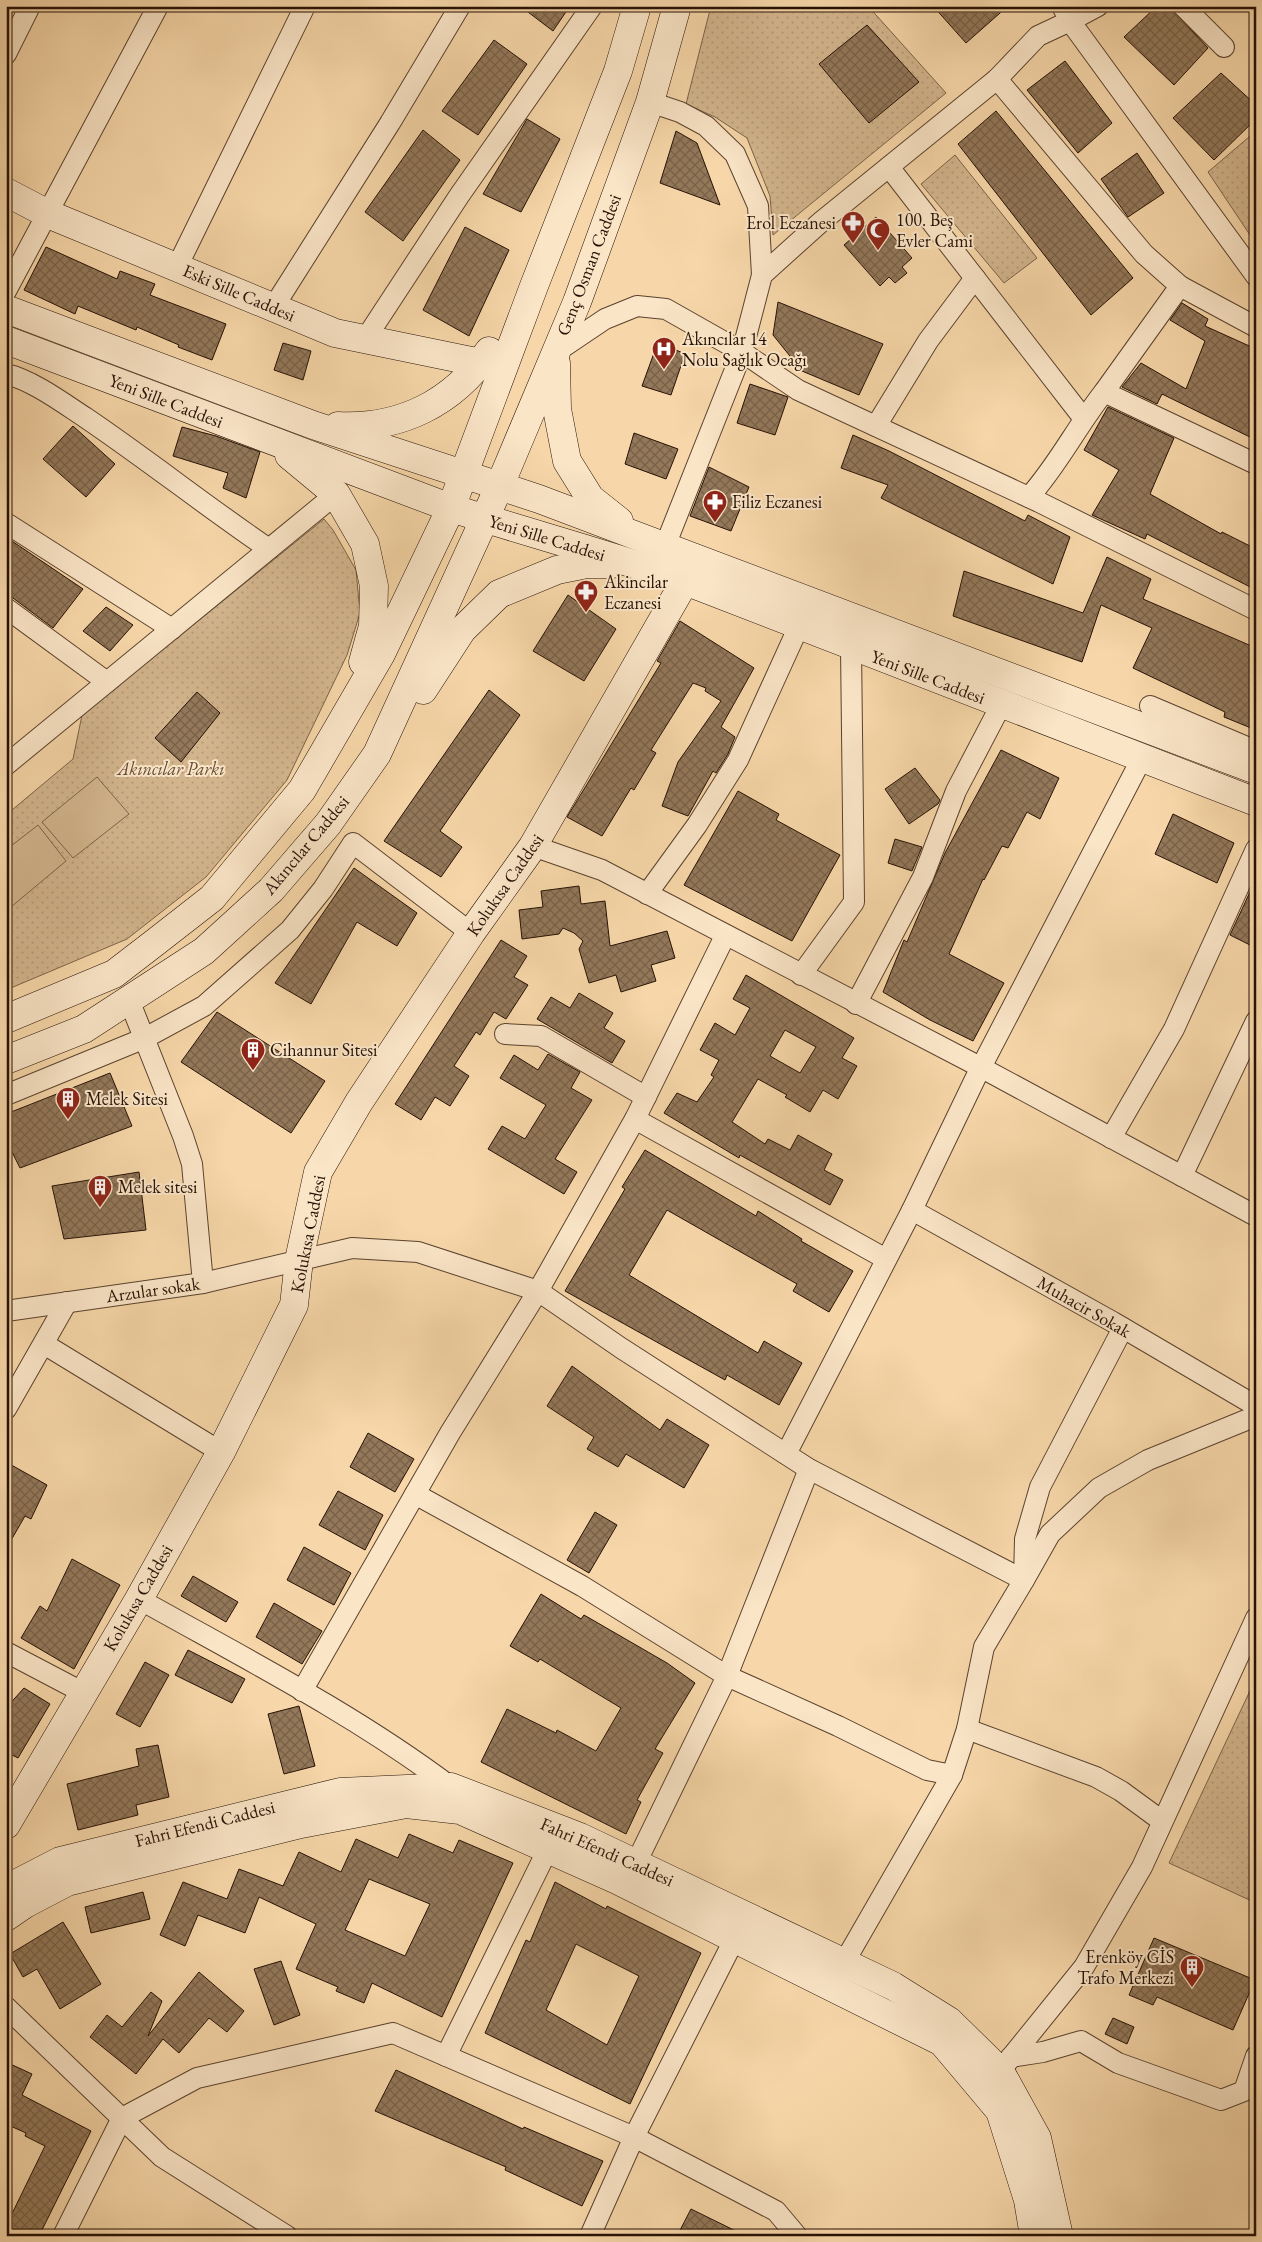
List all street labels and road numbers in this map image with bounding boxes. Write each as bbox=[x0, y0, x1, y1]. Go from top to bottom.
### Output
street label: Genç Osman Caddesi bbox=[551, 190, 626, 339]
street label: Eski Sille Caddesi bbox=[180, 259, 299, 327]
street label: Yeni Sille Caddesi bbox=[106, 368, 227, 433]
street label: Yeni Sille Caddesi bbox=[486, 509, 609, 566]
street label: Yeni Sille Caddesi bbox=[868, 644, 989, 709]
street label: Akıncılar Caddesi bbox=[257, 790, 354, 900]
street label: Kolukısa Caddesi bbox=[461, 829, 549, 940]
street label: Kolukısa Caddesi bbox=[285, 1172, 330, 1295]
street label: Muhacir Sokak bbox=[1033, 1270, 1136, 1343]
street label: Arzular sokak bbox=[104, 1271, 202, 1308]
street label: Kolukısa Caddesi bbox=[98, 1540, 178, 1655]
street label: Fahri Efendi Caddesi bbox=[132, 1795, 278, 1852]
street label: Fahri Efendi Caddesi bbox=[537, 1812, 678, 1892]

